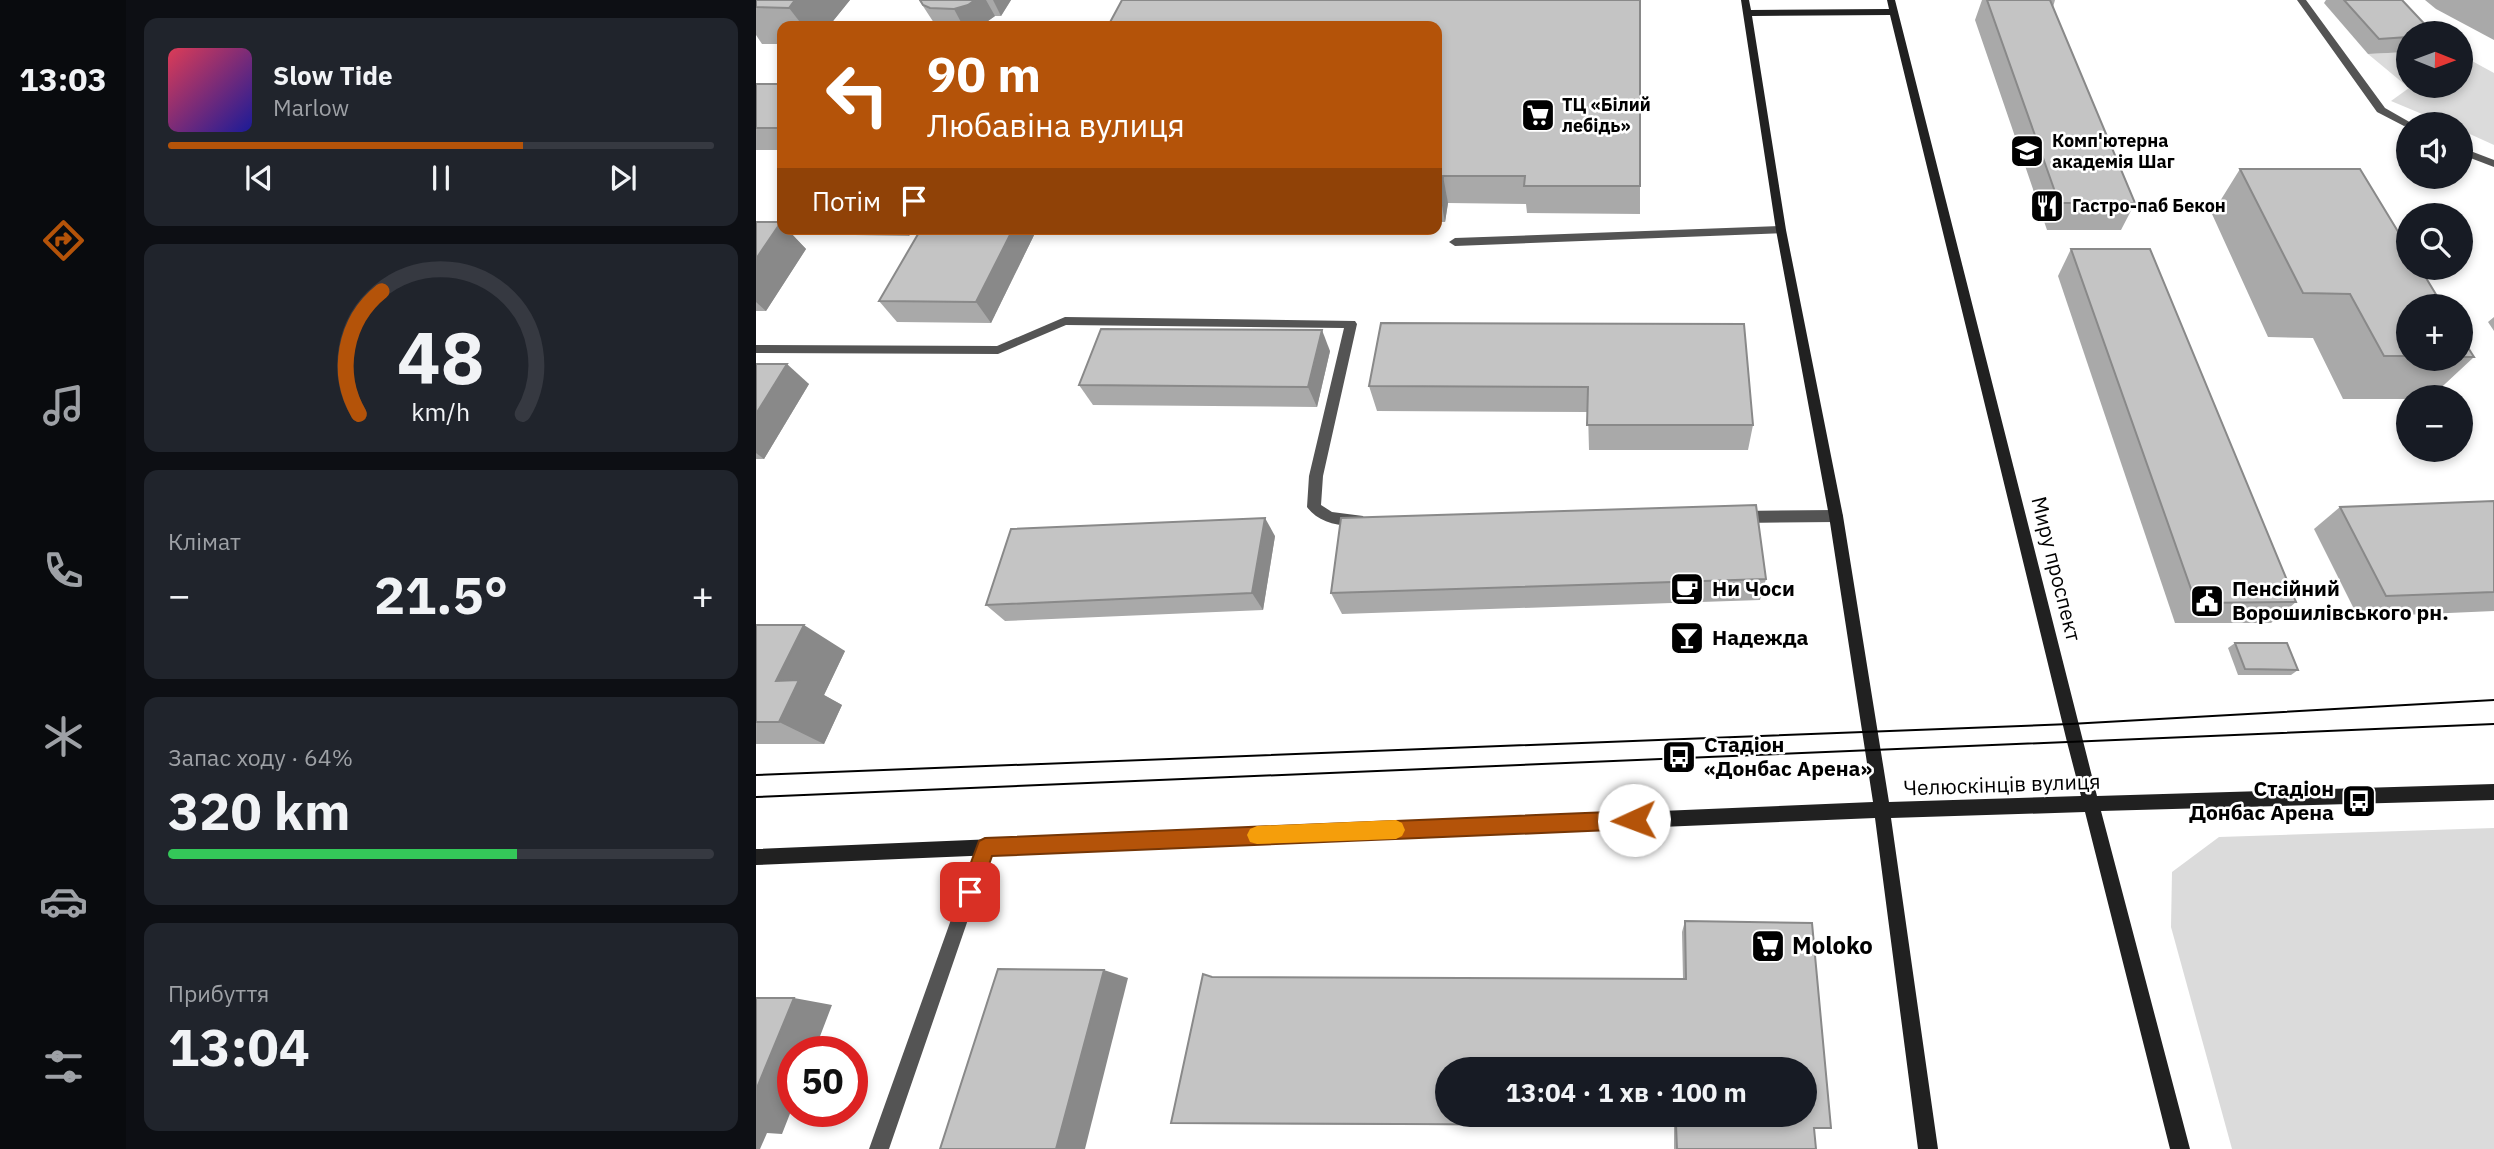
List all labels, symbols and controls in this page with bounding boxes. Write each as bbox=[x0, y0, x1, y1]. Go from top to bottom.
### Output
north arrow bbox=[2396, 21, 2473, 98]
map controls bbox=[2396, 21, 2473, 462]
text: 90 m bbox=[927, 42, 1041, 105]
icon: left bbox=[812, 49, 903, 140]
text: 13:03 bbox=[19, 58, 107, 100]
text: Slow Tide bbox=[273, 58, 393, 92]
text: Marlow bbox=[273, 92, 349, 122]
place label: ТЦ «Білий лебідь» bbox=[1562, 93, 1651, 137]
supermarket icon: ТЦ «Білий лебідь» bbox=[1519, 96, 1557, 134]
text: Любавіна вулиця bbox=[927, 104, 1185, 146]
button: sound bbox=[2396, 112, 2473, 189]
place label: Комп'ютерна академія Шаг bbox=[2052, 129, 2175, 173]
school or university icon: Комп'ютерна академія Шаг bbox=[2008, 132, 2046, 170]
icon: previous bbox=[240, 159, 278, 197]
icon: pause bbox=[422, 159, 460, 197]
icon: next bbox=[604, 159, 642, 197]
icon: arrive bbox=[895, 182, 933, 220]
text: Потім bbox=[812, 184, 881, 218]
restaurant icon: Гастро-паб Бекон bbox=[2028, 187, 2066, 225]
place label: Гастро-паб Бекон bbox=[2072, 194, 2226, 217]
button: search bbox=[2396, 203, 2473, 280]
icon: directions bbox=[39, 216, 88, 265]
button: + bbox=[2396, 294, 2473, 371]
text: 48 bbox=[397, 310, 485, 405]
icon: music bbox=[39, 381, 88, 430]
button: − bbox=[2396, 385, 2473, 462]
text: km/h bbox=[412, 395, 470, 428]
street label: Миру проспект bbox=[2025, 493, 2089, 644]
text: Клімат bbox=[168, 526, 241, 556]
icon: phone bbox=[39, 546, 88, 595]
text: 21.5° bbox=[374, 561, 508, 628]
text: − bbox=[168, 570, 191, 619]
text: + bbox=[691, 570, 714, 619]
cafe icon: Ни Чоси bbox=[1668, 570, 1706, 608]
place label: Ни Чоси bbox=[1712, 574, 1795, 602]
place label: Пенсійний Ворошилівського рн. bbox=[2232, 574, 2449, 626]
public building icon: Пенсійний Ворошилівського рн. bbox=[2188, 582, 2226, 620]
bar icon: Надежда bbox=[1668, 619, 1706, 657]
place label: Надежда bbox=[1712, 623, 1809, 651]
icon: climate bbox=[39, 712, 88, 761]
place label: Стадіон «Донбас Арена» bbox=[1704, 730, 1872, 782]
bus stop icon: Стадіон «Донбас Арена» bbox=[1660, 738, 1698, 776]
text: Запас ходу · 64% bbox=[168, 742, 353, 772]
street label: Челюскінців вулиця bbox=[1903, 767, 2101, 801]
place label: Стадіон Донбас Арена bbox=[2189, 774, 2334, 826]
text: 320 km bbox=[168, 777, 350, 844]
bus stop icon: Стадіон Донбас Арена bbox=[2340, 782, 2378, 820]
position arrow bbox=[1597, 783, 1671, 857]
pin bbox=[940, 862, 1000, 922]
icon: arrive bbox=[951, 873, 989, 911]
icon: car bbox=[39, 877, 88, 926]
supermarket icon: Moloko bbox=[1749, 927, 1787, 965]
place label: Moloko bbox=[1792, 929, 1873, 961]
text: Прибуття bbox=[168, 978, 269, 1008]
text: 13:04 bbox=[168, 1013, 310, 1080]
speed limit sign: 50 bbox=[777, 1036, 868, 1127]
icon: filters bbox=[39, 1042, 88, 1091]
text: 13:04 · 1 хв · 100 m bbox=[1505, 1075, 1747, 1109]

